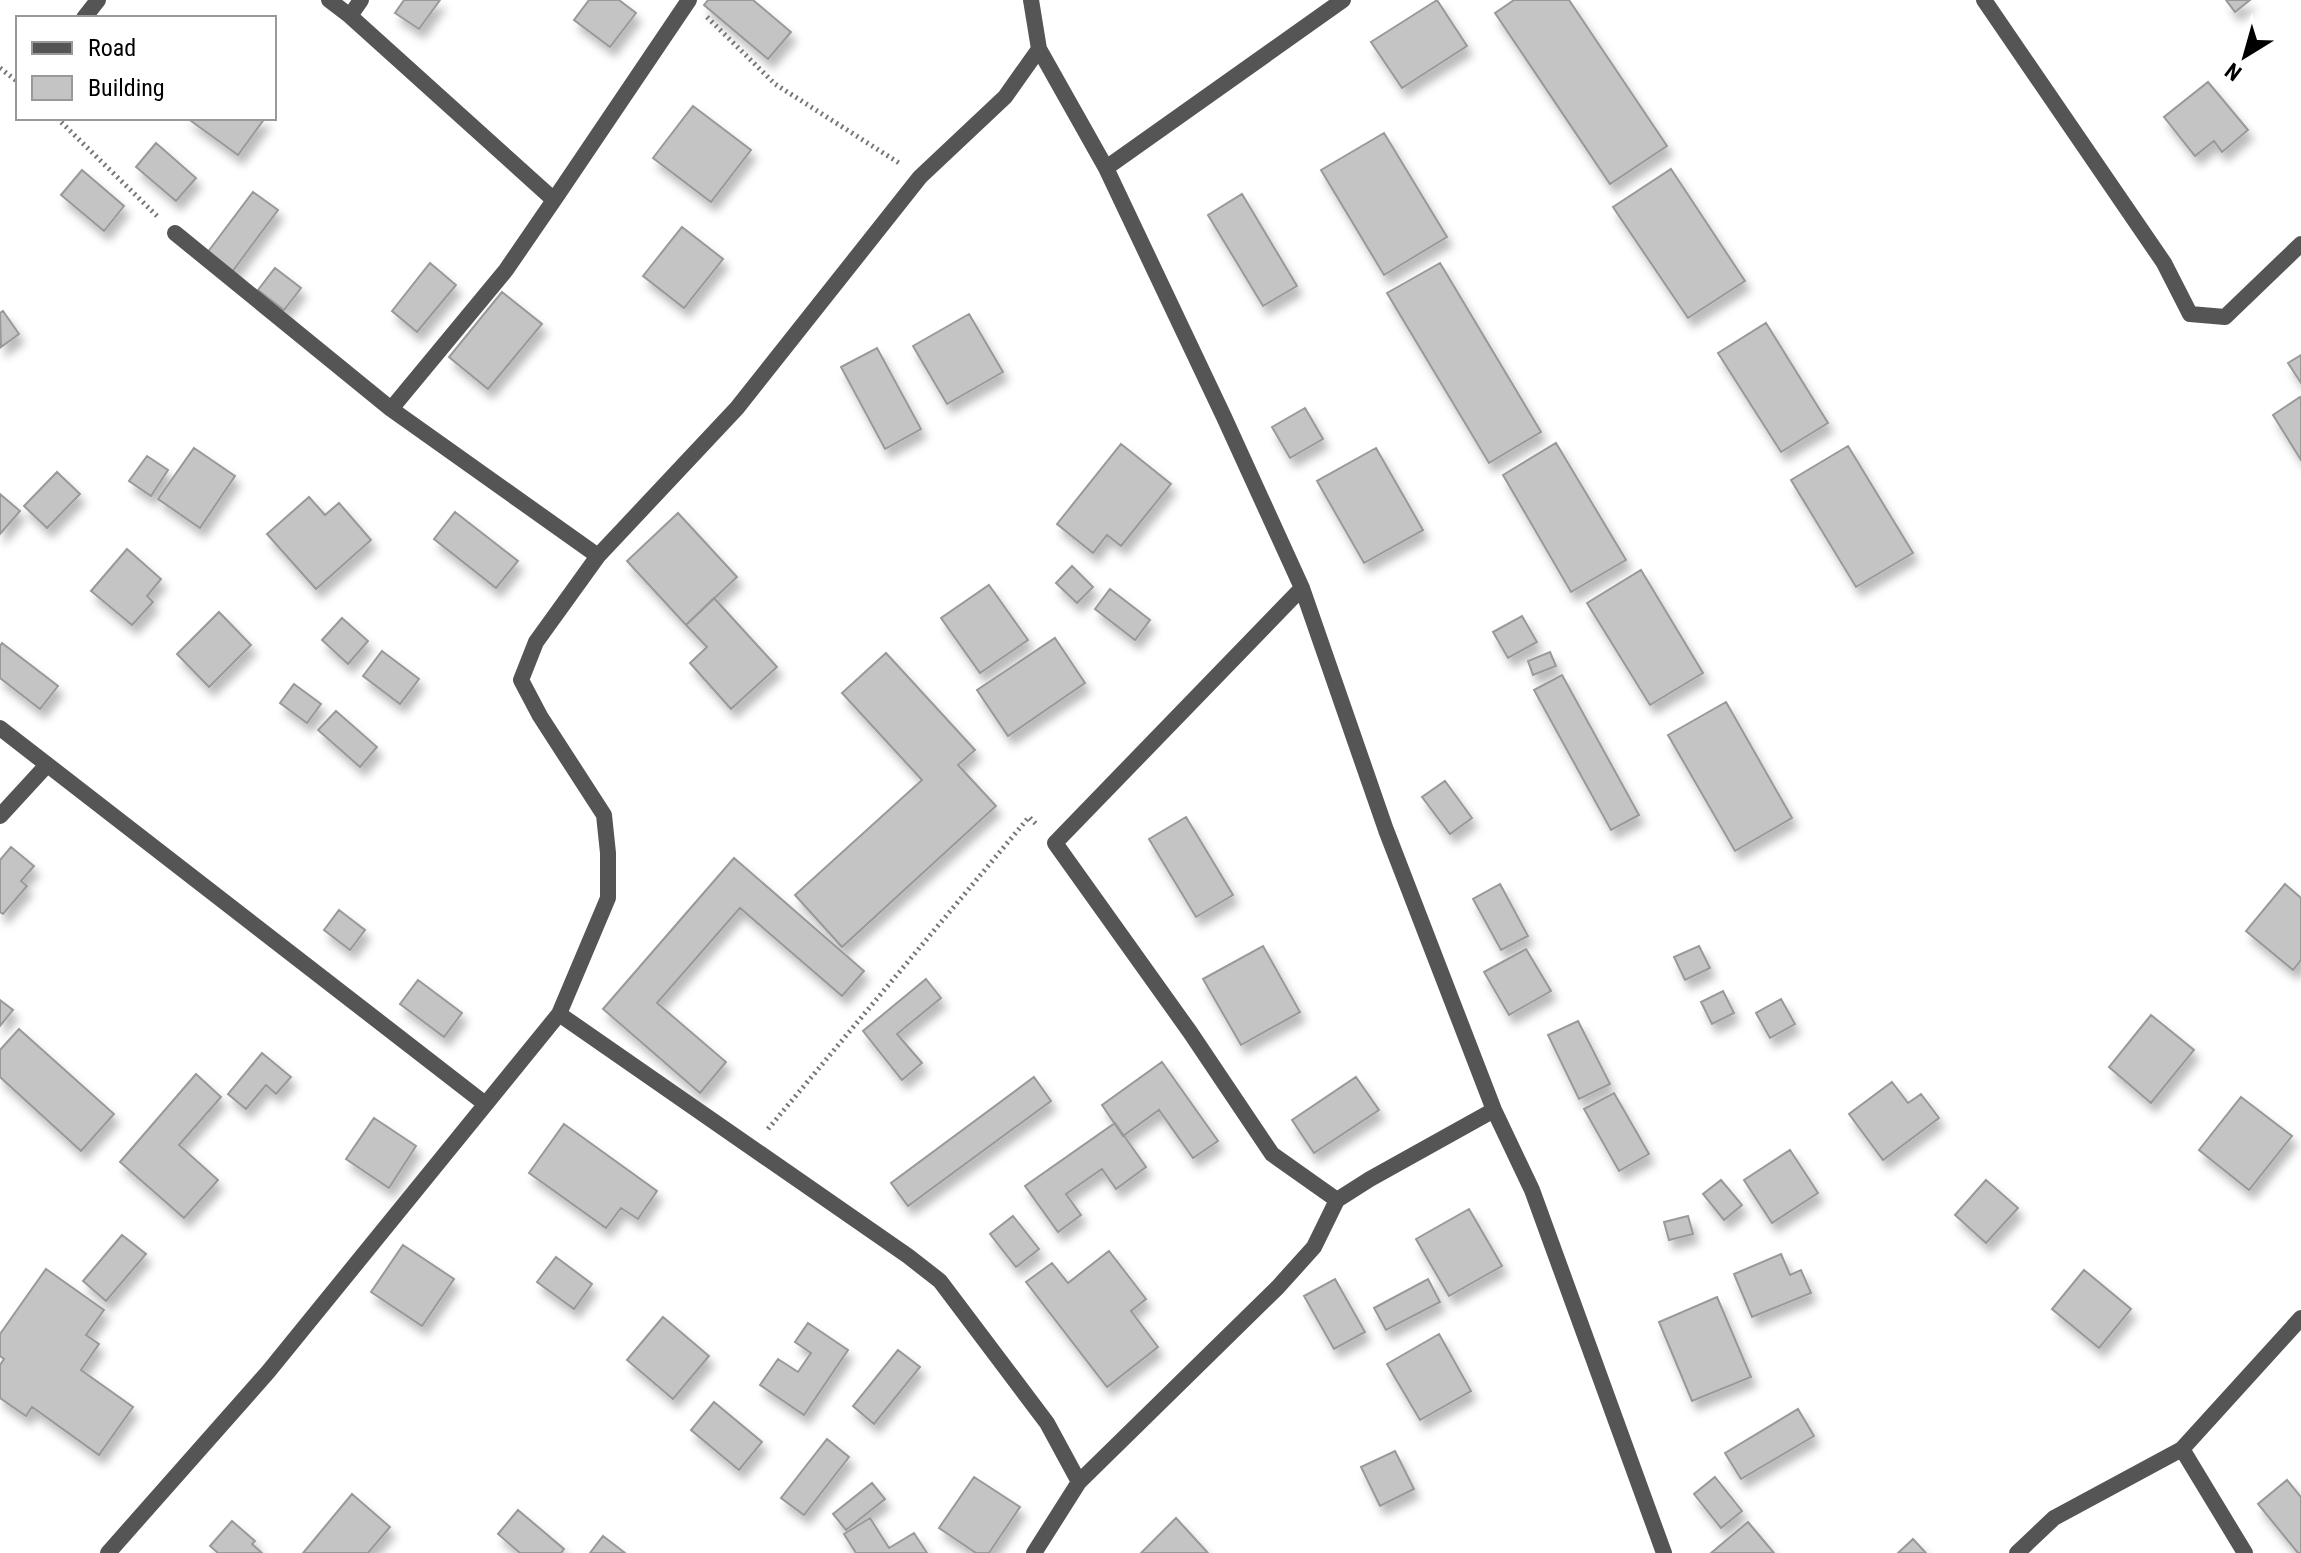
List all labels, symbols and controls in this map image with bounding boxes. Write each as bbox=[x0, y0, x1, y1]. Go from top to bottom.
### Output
legend bbox=[16, 16, 276, 120]
north arrow bbox=[2205, 16, 2285, 96]
text: Road bbox=[88, 34, 136, 62]
text: N bbox=[2220, 58, 2246, 86]
text: Building bbox=[88, 74, 165, 102]

